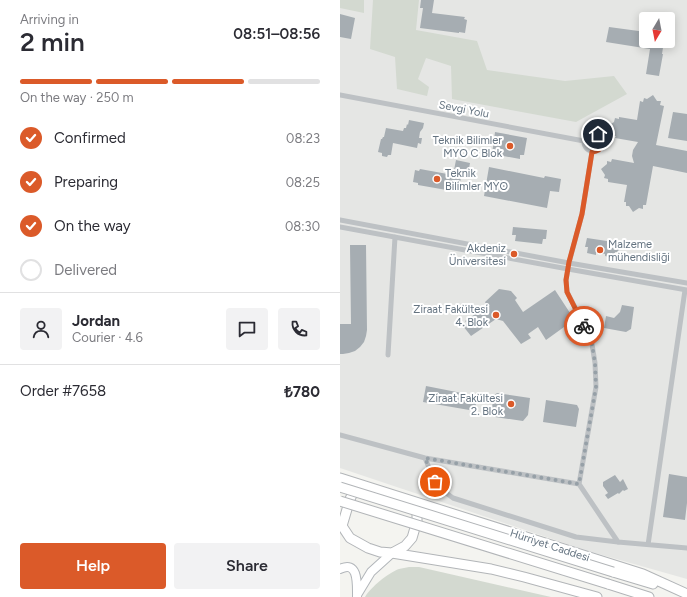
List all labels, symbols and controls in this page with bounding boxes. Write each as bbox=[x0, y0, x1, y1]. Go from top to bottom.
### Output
text: Arriving in bbox=[20, 12, 79, 27]
north arrow bbox=[639, 12, 675, 48]
map controls bbox=[639, 12, 675, 48]
text: 08:51–08:56 bbox=[233, 25, 320, 43]
text: 2 min bbox=[20, 26, 85, 58]
text: On the way · 250 m bbox=[20, 90, 134, 105]
street label: Sevgi Yolu bbox=[438, 98, 490, 121]
pin bbox=[581, 117, 615, 151]
icon: home bbox=[587, 123, 609, 145]
icon: check bbox=[20, 127, 42, 149]
text: Confirmed bbox=[54, 129, 126, 147]
text: 08:23 bbox=[286, 131, 320, 146]
place label: Teknik Bilimler MYO C Blok bbox=[433, 134, 503, 160]
marker: Teknik Bilimler MYO C Blok bbox=[505, 141, 515, 151]
place label: Teknik Bilimler MYO bbox=[445, 167, 508, 193]
icon: check bbox=[20, 171, 42, 193]
text: Preparing bbox=[54, 173, 118, 191]
marker: Teknik Bilimler MYO bbox=[432, 174, 442, 184]
text: 08:25 bbox=[286, 175, 320, 190]
icon: check bbox=[20, 215, 42, 237]
text: On the way bbox=[54, 217, 131, 235]
text: 08:30 bbox=[285, 219, 320, 234]
place label: Malzeme mühendisliği bbox=[608, 238, 670, 264]
place label: Akdeniz Üniversitesi bbox=[449, 242, 506, 268]
marker: Malzeme mühendisliği bbox=[595, 245, 605, 255]
marker: Akdeniz Üniversitesi bbox=[509, 249, 519, 259]
text: Delivered bbox=[54, 261, 117, 279]
place label: Ziraat Fakültesi 4. Blok bbox=[413, 303, 489, 329]
courier bbox=[564, 306, 604, 346]
button: person bbox=[20, 308, 62, 350]
button: chat bbox=[226, 308, 268, 350]
button: phone bbox=[278, 308, 320, 350]
marker: Ziraat Fakültesi 4. Blok bbox=[491, 310, 501, 320]
text: Jordan bbox=[72, 312, 120, 330]
icon: bike bbox=[573, 315, 595, 337]
text: Courier · 4.6 bbox=[72, 330, 143, 345]
text: Order #7658 bbox=[20, 382, 106, 400]
text: ₺780 bbox=[284, 383, 320, 401]
place label: Ziraat Fakültesi 2. Blok bbox=[428, 392, 504, 418]
marker: Ziraat Fakültesi 2. Blok bbox=[506, 399, 516, 409]
pin bbox=[418, 465, 452, 499]
icon: bag bbox=[424, 471, 446, 493]
street label: Hürriyet Caddesi bbox=[508, 526, 591, 564]
button: Help bbox=[20, 543, 166, 589]
button: Share bbox=[174, 543, 320, 589]

